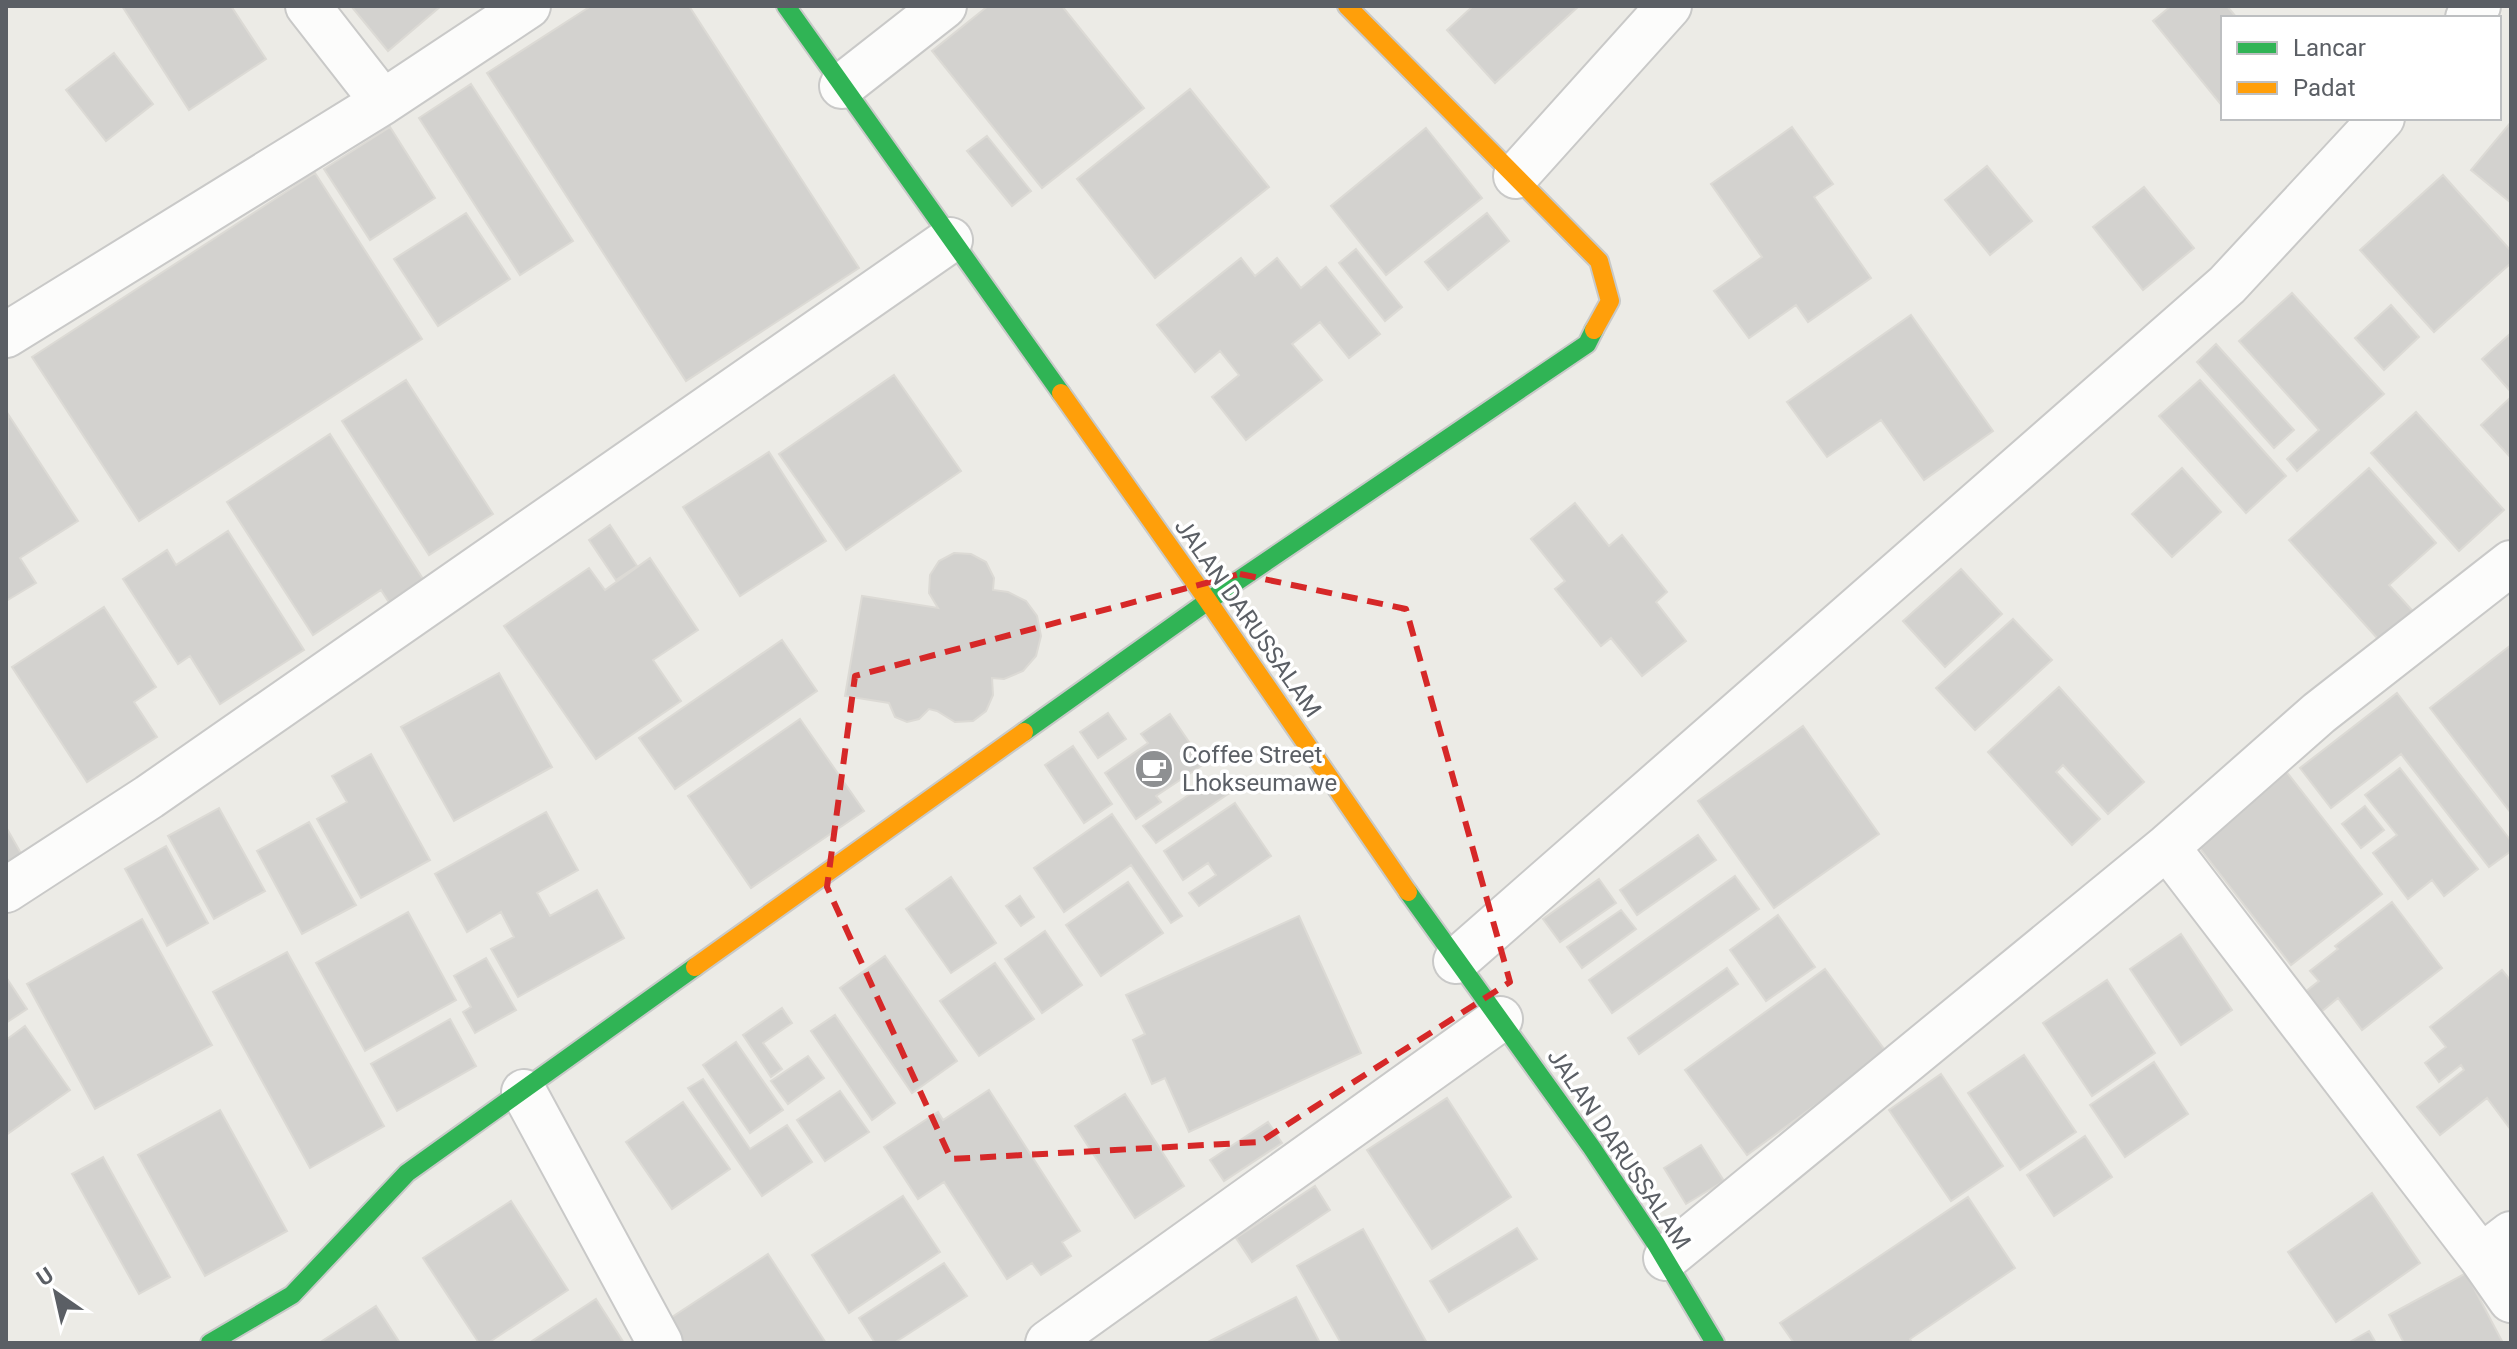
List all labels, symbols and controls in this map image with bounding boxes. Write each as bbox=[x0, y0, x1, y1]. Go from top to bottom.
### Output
legend bbox=[2221, 16, 2501, 120]
text: Lancar bbox=[2293, 34, 2366, 62]
text: Padat bbox=[2293, 74, 2356, 102]
street label: JALAN DARUSSALAM bbox=[1169, 513, 1327, 723]
place label: Coffee Street Lhokseumawe bbox=[1182, 741, 1337, 797]
cafe icon: Coffee Street Lhokseumawe bbox=[1133, 748, 1175, 790]
street label: JALAN DARUSSALAM bbox=[1541, 1043, 1697, 1255]
north arrow bbox=[16, 1253, 96, 1333]
text: U bbox=[32, 1262, 58, 1291]

